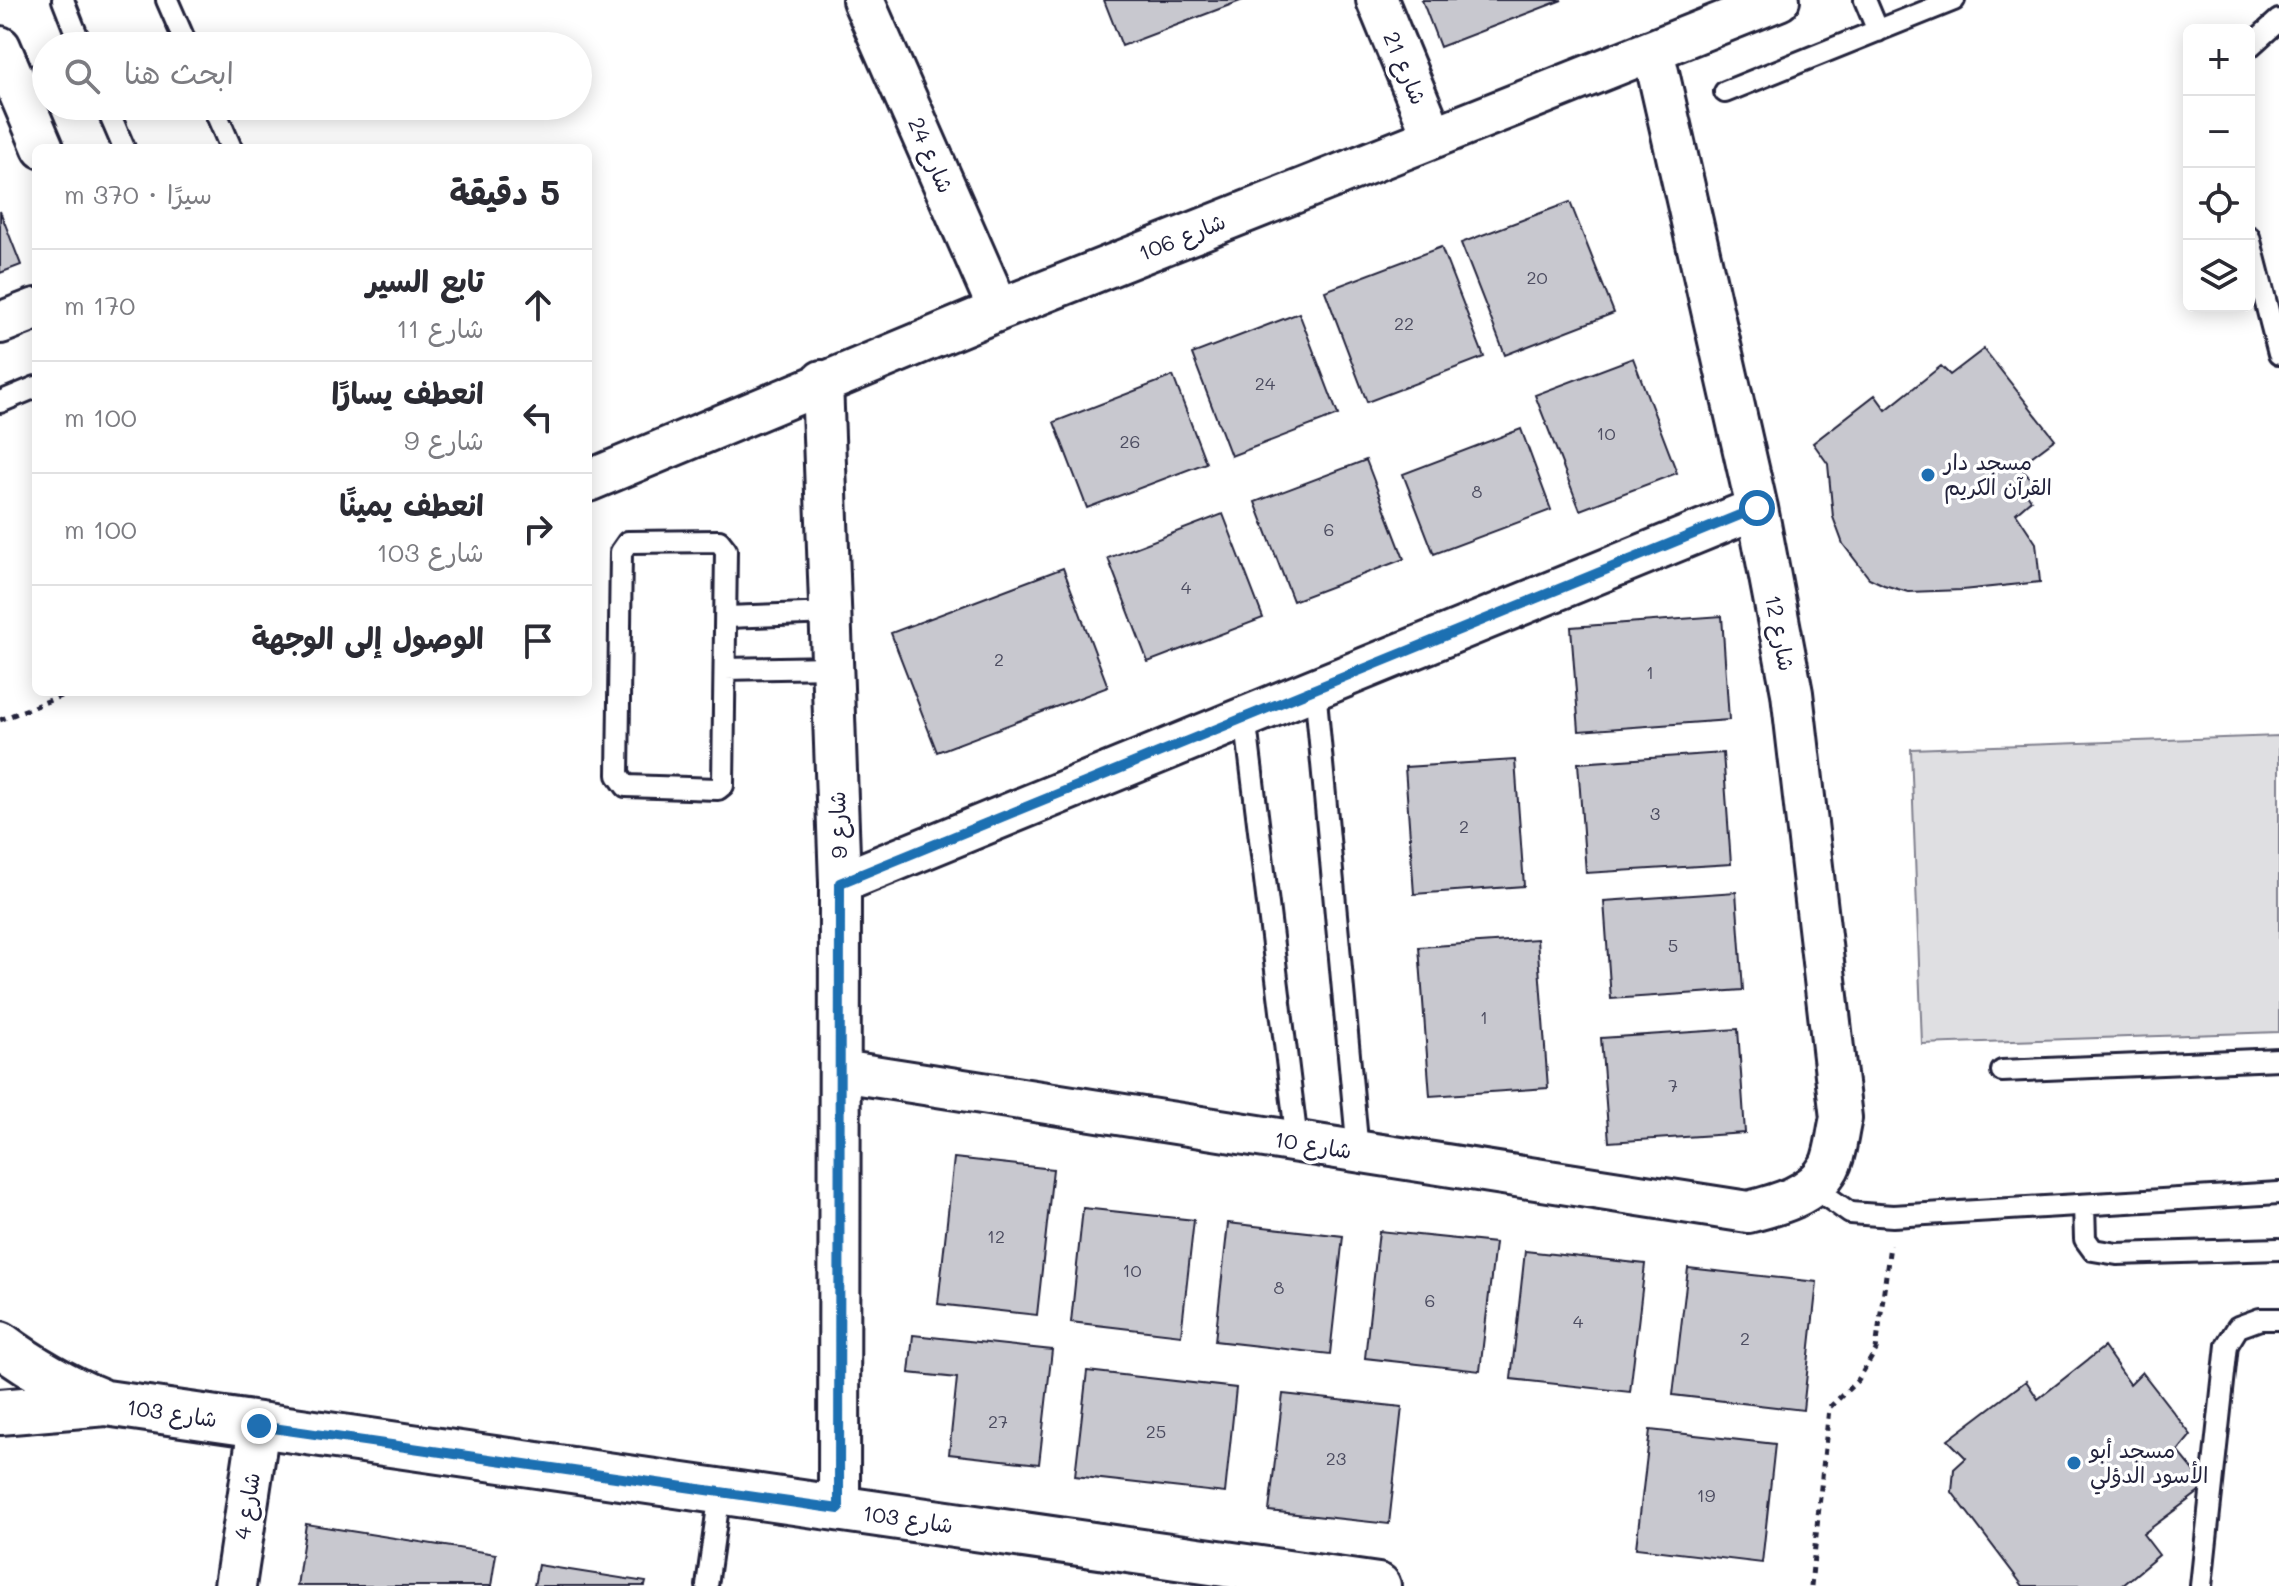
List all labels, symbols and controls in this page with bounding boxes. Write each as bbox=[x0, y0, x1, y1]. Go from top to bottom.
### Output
map controls bbox=[2183, 24, 2255, 312]
button: + bbox=[2183, 24, 2255, 96]
street label: شارع 21 bbox=[1375, 27, 1434, 110]
search box bbox=[32, 32, 592, 120]
text: ابحث هنا bbox=[124, 52, 234, 92]
icon: search bbox=[60, 54, 104, 98]
button: − bbox=[2183, 96, 2255, 168]
street label: شارع 24 bbox=[900, 112, 961, 198]
button: locate bbox=[2183, 168, 2255, 240]
text: 5 دقيقة bbox=[449, 169, 560, 214]
text: سيرًا · 370 m bbox=[64, 177, 212, 211]
street label: شارع 106 bbox=[1134, 206, 1230, 269]
button: layers bbox=[2183, 240, 2255, 312]
text: تابع السير bbox=[366, 260, 484, 300]
house number: 20 bbox=[1526, 265, 1548, 289]
icon: ahead bbox=[516, 283, 560, 327]
text: 170 m bbox=[64, 288, 135, 322]
text: شارع 11 bbox=[396, 311, 484, 345]
house number: 22 bbox=[1394, 311, 1414, 335]
house number: 24 bbox=[1255, 371, 1276, 395]
text: انعطف يسارًا bbox=[331, 372, 484, 412]
icon: left bbox=[516, 395, 560, 439]
text: 100 m bbox=[64, 400, 137, 434]
house number: 10 bbox=[1596, 421, 1616, 445]
text: شارع 9 bbox=[404, 423, 484, 457]
house number: 26 bbox=[1120, 429, 1140, 453]
place label: مسجد دار القرآن الكريم bbox=[1942, 447, 2052, 504]
marker: مسجد دار القرآن الكريم bbox=[1919, 466, 1937, 484]
house number: 8 bbox=[1472, 479, 1483, 503]
text: انعطف يمينًا bbox=[339, 484, 484, 524]
route start bbox=[1739, 490, 1775, 526]
icon: right bbox=[516, 507, 560, 551]
text: 100 m bbox=[64, 512, 137, 546]
house number: 6 bbox=[1324, 517, 1334, 541]
text: شارع 103 bbox=[377, 535, 484, 569]
house number: 4 bbox=[1181, 575, 1192, 599]
street label: شارع 12 bbox=[1757, 592, 1802, 674]
text: الوصول إلى الوجهة bbox=[251, 617, 484, 657]
icon: arrive bbox=[516, 619, 560, 663]
house number: 2 bbox=[994, 647, 1004, 671]
house number: 1 bbox=[1646, 660, 1654, 684]
street label: شارع 9 bbox=[822, 791, 855, 859]
house number: 3 bbox=[1650, 801, 1660, 825]
house number: 2 bbox=[1459, 814, 1469, 838]
house number: 5 bbox=[1668, 933, 1678, 957]
house number: 1 bbox=[1480, 1005, 1488, 1029]
house number: 7 bbox=[1668, 1073, 1678, 1097]
street label: شارع 10 bbox=[1272, 1124, 1354, 1167]
house number: 12 bbox=[987, 1224, 1005, 1248]
house number: 10 bbox=[1122, 1258, 1142, 1282]
house number: 8 bbox=[1274, 1275, 1285, 1299]
house number: 6 bbox=[1425, 1288, 1435, 1312]
house number: 4 bbox=[1573, 1309, 1584, 1333]
house number: 2 bbox=[1740, 1326, 1750, 1350]
street label: شارع 103 bbox=[125, 1392, 219, 1435]
route end bbox=[241, 1408, 277, 1444]
house number: 27 bbox=[988, 1409, 1008, 1433]
house number: 25 bbox=[1146, 1419, 1166, 1443]
place label: مسجد أبو الأسود الدؤلي bbox=[2088, 1435, 2209, 1495]
house number: 23 bbox=[1326, 1446, 1346, 1470]
marker: مسجد أبو الأسود الدؤلي bbox=[2065, 1454, 2083, 1472]
street label: شارع 4 bbox=[227, 1470, 268, 1542]
house number: 19 bbox=[1697, 1483, 1716, 1507]
street label: شارع 103 bbox=[861, 1498, 955, 1541]

